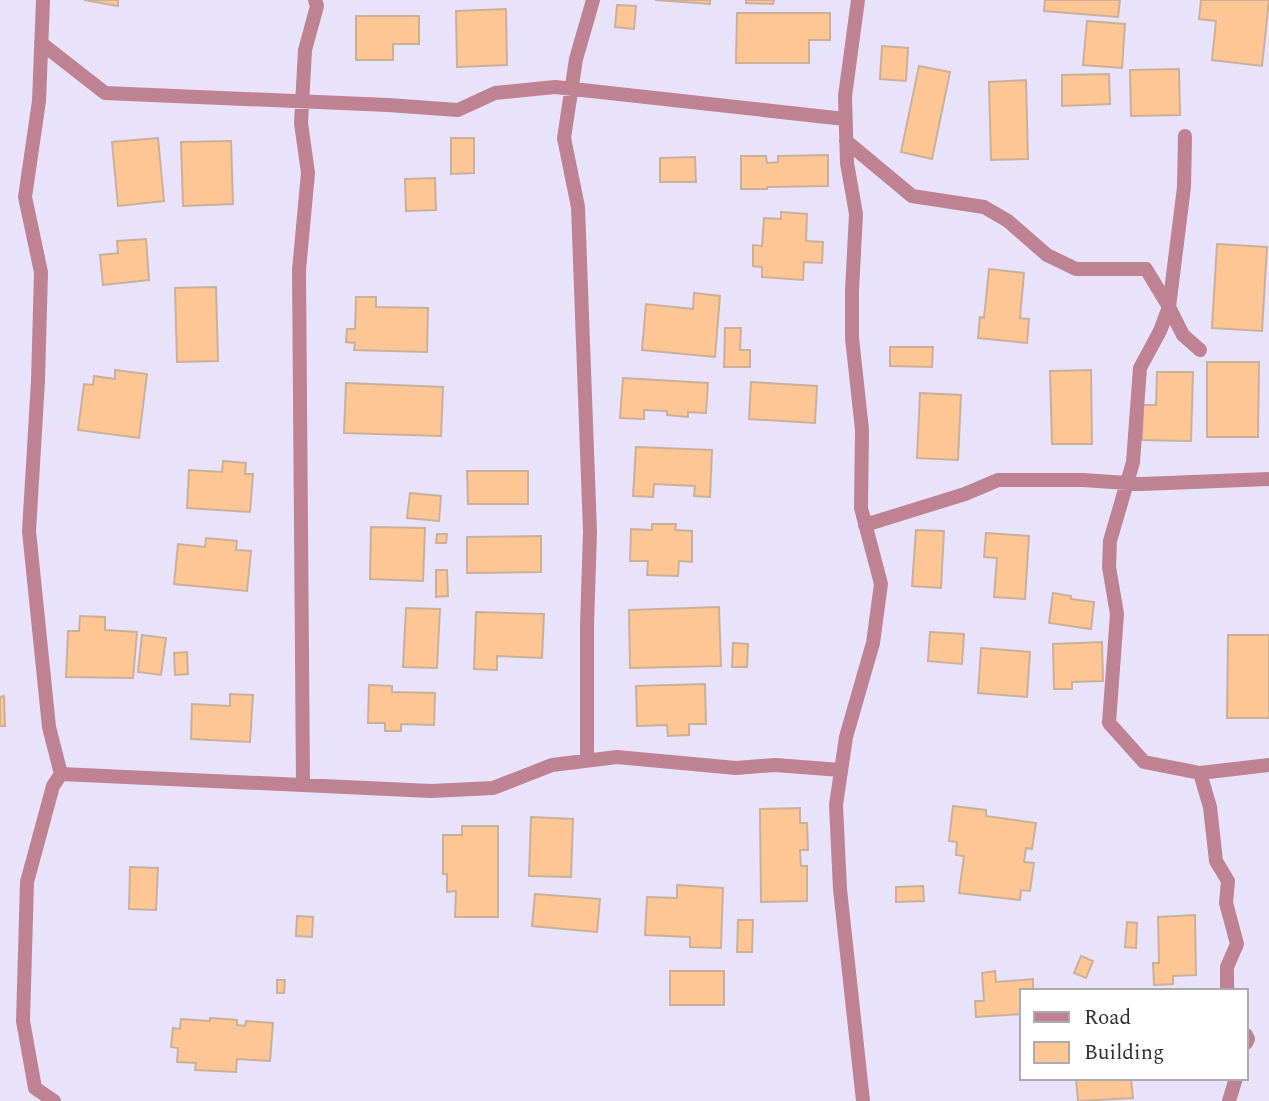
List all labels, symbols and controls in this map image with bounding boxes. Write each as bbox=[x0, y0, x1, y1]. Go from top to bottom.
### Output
legend bbox=[1020, 989, 1248, 1080]
text: Road bbox=[1084, 1002, 1131, 1034]
text: Building bbox=[1084, 1037, 1164, 1069]

